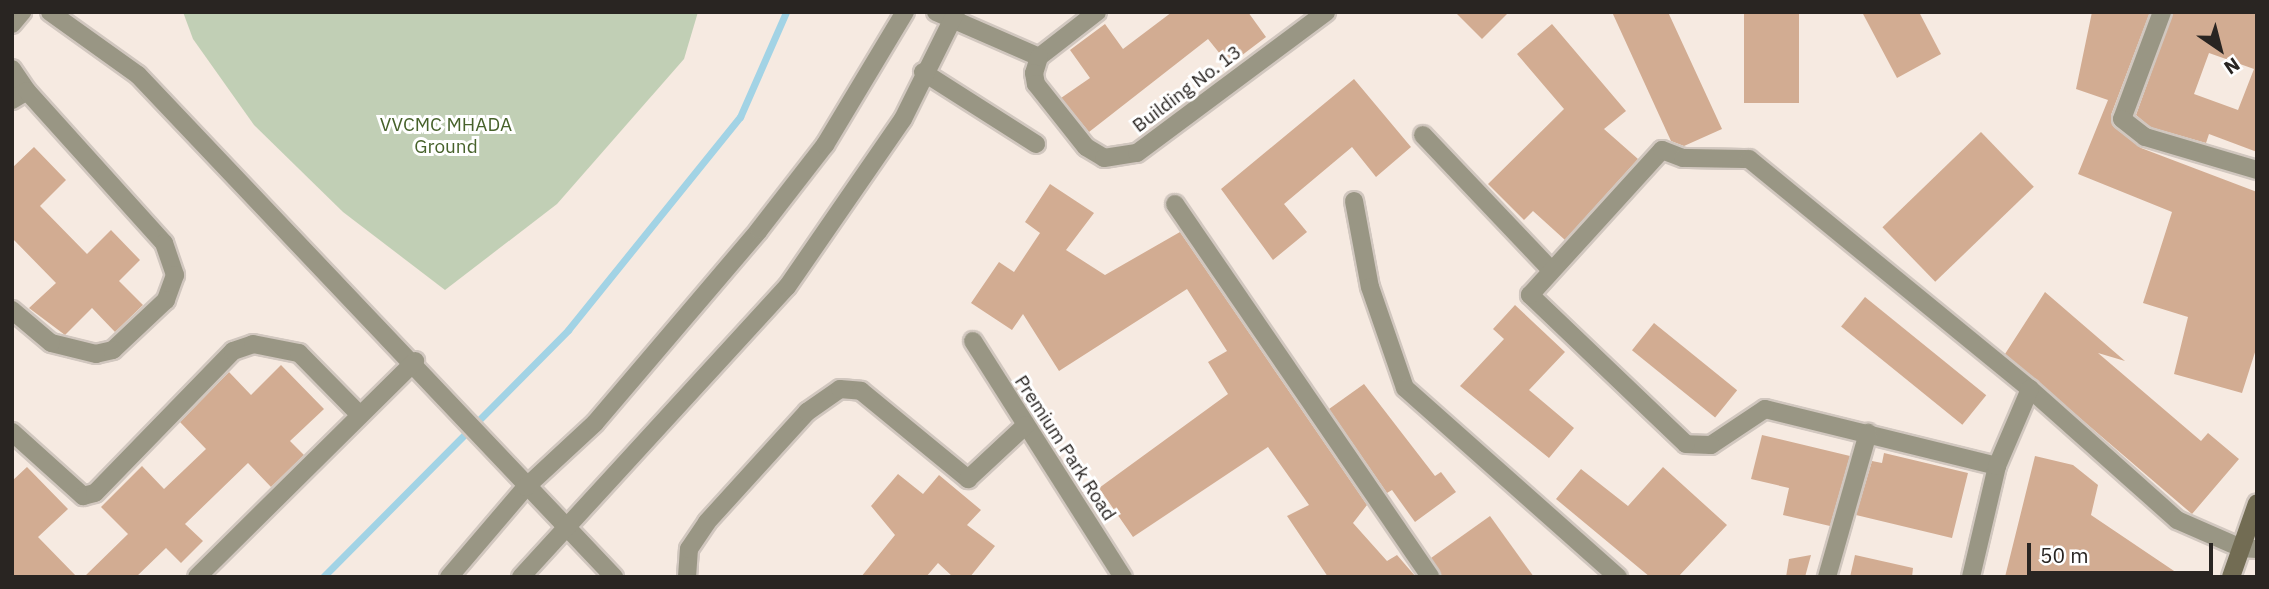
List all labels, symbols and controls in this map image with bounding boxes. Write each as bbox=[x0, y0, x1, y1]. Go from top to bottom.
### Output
north arrow bbox=[2185, 14, 2255, 84]
street label: Building No. 13 bbox=[1128, 41, 1246, 137]
text: N bbox=[2220, 52, 2245, 80]
park label: VVCMC MHADA Ground bbox=[380, 114, 512, 158]
street label: Premium Park Road bbox=[1010, 371, 1120, 525]
scale bar bbox=[2031, 530, 2216, 574]
text: 50 m bbox=[2040, 541, 2089, 569]

